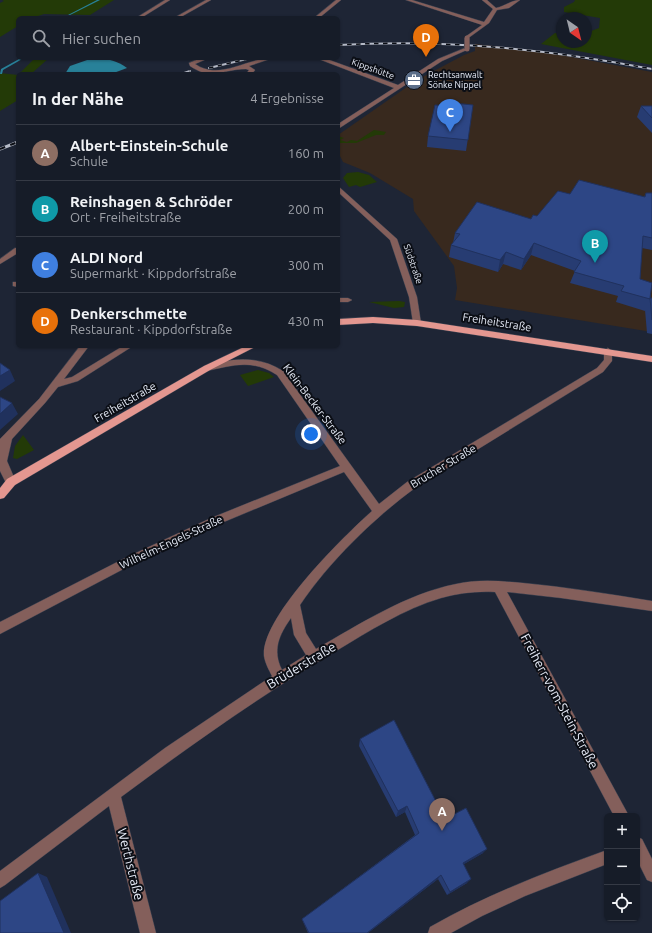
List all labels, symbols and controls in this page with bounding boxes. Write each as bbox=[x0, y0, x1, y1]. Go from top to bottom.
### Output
north arrow bbox=[556, 12, 592, 48]
search box bbox=[16, 16, 340, 60]
pin: D bbox=[413, 24, 439, 57]
icon: search bbox=[30, 27, 52, 49]
text: Hier suchen bbox=[62, 30, 141, 47]
street label: Kippshütte bbox=[350, 57, 396, 81]
office icon: Rechtsanwalt Sönke Nippel bbox=[403, 69, 425, 91]
place label: Rechtsanwalt Sönke Nippel bbox=[428, 70, 483, 90]
text: In der Nähe bbox=[32, 89, 124, 108]
text: 4 Ergebnisse bbox=[250, 91, 324, 105]
pin: C bbox=[437, 99, 463, 132]
text: Albert-Einstein-Schule bbox=[70, 137, 228, 154]
text: A bbox=[40, 146, 50, 160]
text: 160 m bbox=[288, 146, 324, 160]
text: Schule bbox=[70, 154, 108, 168]
text: Reinshagen & Schröder bbox=[70, 193, 232, 210]
text: B bbox=[41, 202, 49, 216]
text: 200 m bbox=[288, 202, 324, 216]
text: Ort · Freiheitstraße bbox=[70, 210, 181, 224]
pin: B bbox=[582, 230, 608, 263]
street label: Südstraße bbox=[402, 243, 424, 285]
text: ALDI Nord bbox=[70, 249, 143, 266]
text: C bbox=[41, 258, 49, 272]
text: 300 m bbox=[288, 258, 324, 272]
text: Supermarkt · Kippdorfstraße bbox=[70, 266, 237, 280]
text: Denkerschmette bbox=[70, 305, 187, 322]
street label: Freiheitstraße bbox=[462, 311, 532, 333]
text: D bbox=[40, 314, 50, 328]
text: 430 m bbox=[288, 314, 324, 328]
text: Restaurant · Kippdorfstraße bbox=[70, 322, 232, 336]
street label: Klein-Becker-Straße bbox=[281, 362, 349, 446]
street label: Freiheitstraße bbox=[92, 379, 158, 425]
your location bbox=[301, 424, 321, 444]
street label: Brucher Straße bbox=[408, 442, 478, 490]
street label: Wilhelm-Engels-Straße bbox=[118, 513, 224, 571]
street label: Freiherr-vom-Stein-Straße bbox=[518, 631, 602, 771]
street label: Brüderstraße bbox=[264, 639, 338, 691]
pin: A bbox=[429, 798, 455, 831]
map controls bbox=[604, 813, 640, 921]
button: + bbox=[604, 813, 640, 849]
street label: Werthstraße bbox=[115, 826, 147, 902]
button: − bbox=[604, 849, 640, 885]
button: locate bbox=[604, 885, 640, 921]

